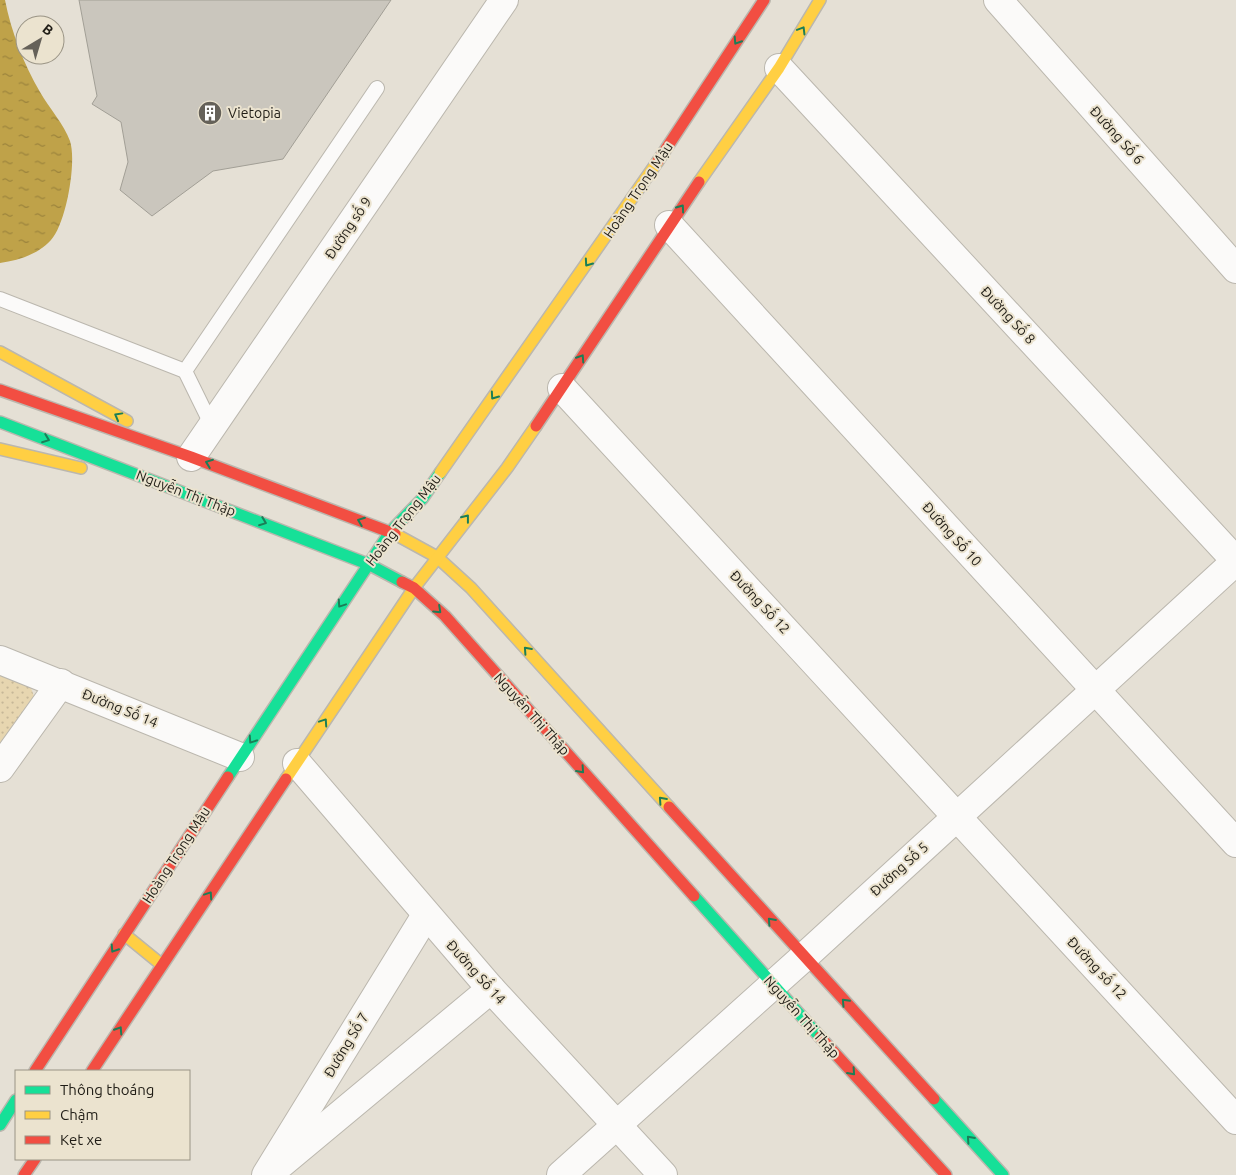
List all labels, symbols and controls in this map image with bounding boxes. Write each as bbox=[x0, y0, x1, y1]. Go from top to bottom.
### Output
north arrow bbox=[15, 15, 65, 65]
text: B bbox=[39, 21, 57, 39]
one-way arrow bbox=[795, 27, 805, 36]
one-way arrow bbox=[734, 35, 743, 44]
building icon: Vietopia bbox=[197, 100, 223, 126]
street label: Đường Số 6 bbox=[1087, 101, 1149, 167]
place label: Vietopia bbox=[228, 105, 281, 121]
street label: Hoàng Trọng Mậu bbox=[600, 139, 676, 241]
street label: Đường số 9 bbox=[319, 193, 375, 262]
one-way arrow bbox=[675, 204, 684, 214]
one-way arrow bbox=[585, 257, 594, 267]
street label: Đường Số 8 bbox=[977, 281, 1040, 347]
one-way arrow bbox=[575, 354, 585, 363]
one-way arrow bbox=[491, 390, 500, 400]
one-way arrow bbox=[115, 412, 124, 422]
one-way arrow bbox=[41, 433, 49, 443]
one-way arrow bbox=[205, 459, 214, 470]
street label: Nguyễn Thị Thập bbox=[134, 464, 239, 519]
street label: Hoàng Trọng Mậu bbox=[362, 471, 444, 569]
street label: Đường Số 10 bbox=[919, 497, 987, 569]
one-way arrow bbox=[461, 515, 470, 524]
one-way arrow bbox=[258, 516, 267, 527]
one-way arrow bbox=[357, 517, 366, 528]
street label: Đường Số 12 bbox=[727, 565, 795, 637]
one-way arrow bbox=[338, 599, 348, 608]
one-way arrow bbox=[432, 604, 441, 613]
one-way arrow bbox=[524, 647, 533, 656]
street label: Nguyễn Thị Thập bbox=[491, 668, 575, 758]
street label: Đường Số 14 bbox=[80, 683, 161, 731]
one-way arrow bbox=[317, 719, 327, 728]
one-way arrow bbox=[248, 735, 258, 744]
one-way arrow bbox=[576, 764, 585, 773]
one-way arrow bbox=[659, 796, 668, 805]
street label: Hoàng Trọng Mậu bbox=[139, 804, 213, 906]
street label: Đường Số 5 bbox=[865, 837, 931, 899]
one-way arrow bbox=[202, 891, 212, 900]
one-way arrow bbox=[768, 917, 777, 926]
street label: Đường số 12 bbox=[1064, 932, 1132, 1002]
street label: Đường Số 14 bbox=[443, 935, 511, 1007]
one-way arrow bbox=[111, 944, 121, 953]
street label: Nguyễn Thị Thập bbox=[761, 971, 845, 1061]
one-way arrow bbox=[842, 999, 851, 1008]
street label: Đường Số 7 bbox=[318, 1009, 372, 1080]
one-way arrow bbox=[113, 1027, 122, 1036]
one-way arrow bbox=[846, 1066, 855, 1075]
legend bbox=[15, 1070, 190, 1160]
text: Thông thoáng bbox=[60, 1081, 154, 1098]
text: Chậm bbox=[60, 1106, 98, 1123]
text: Kẹt xe bbox=[60, 1131, 102, 1148]
one-way arrow bbox=[967, 1136, 976, 1145]

